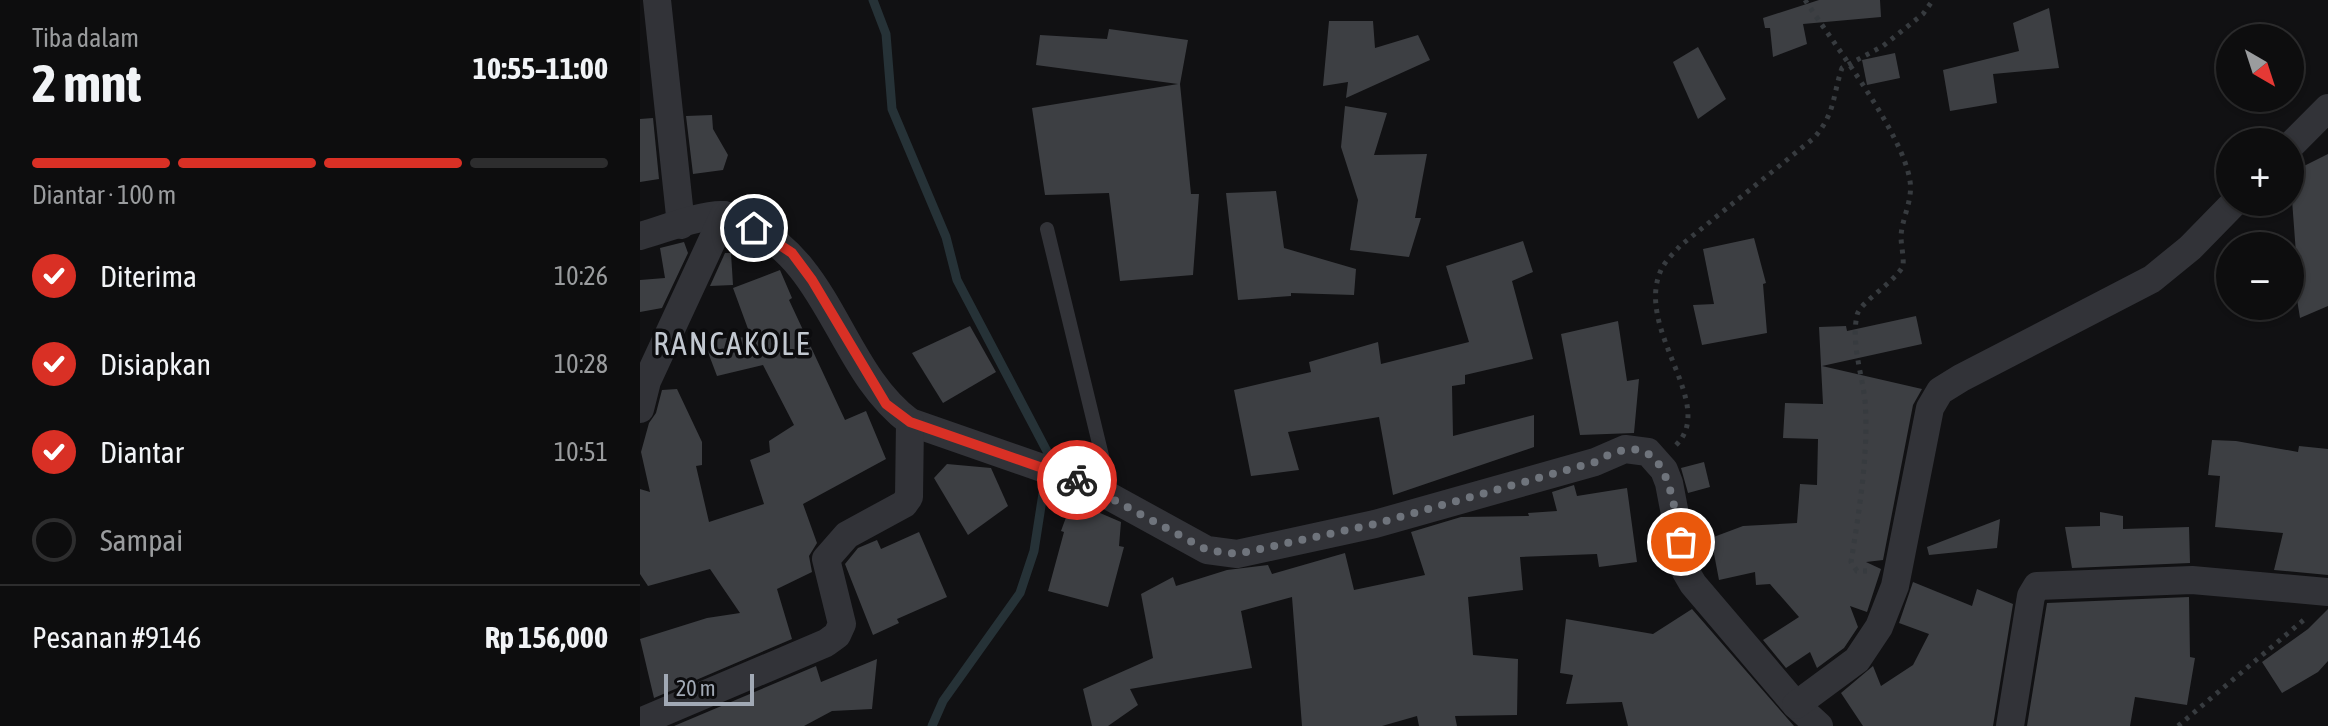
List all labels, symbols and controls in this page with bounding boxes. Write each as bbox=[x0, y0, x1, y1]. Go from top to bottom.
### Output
text: Tiba dalam bbox=[32, 23, 139, 53]
north arrow bbox=[2216, 24, 2304, 112]
map controls bbox=[2216, 24, 2304, 320]
text: 10:55–11:00 bbox=[473, 51, 608, 85]
text: 2 mnt bbox=[32, 53, 141, 113]
button: + bbox=[2216, 128, 2304, 216]
text: Diantar · 100 m bbox=[32, 180, 176, 210]
pin bbox=[720, 194, 788, 262]
icon: home bbox=[732, 206, 776, 250]
button: − bbox=[2216, 232, 2304, 320]
icon: check bbox=[32, 254, 76, 298]
text: Diterima bbox=[100, 259, 197, 293]
text: 10:26 bbox=[554, 261, 608, 291]
district label: RANCAKOLE bbox=[653, 325, 811, 362]
icon: check bbox=[32, 342, 76, 386]
text: Disiapkan bbox=[100, 347, 211, 381]
text: 10:28 bbox=[554, 349, 608, 379]
icon: check bbox=[32, 430, 76, 474]
text: Diantar bbox=[100, 435, 184, 469]
text: 10:51 bbox=[554, 437, 608, 467]
courier bbox=[1037, 440, 1117, 520]
icon: bike bbox=[1055, 458, 1099, 502]
pin bbox=[1647, 508, 1715, 576]
icon: bag bbox=[1659, 520, 1703, 564]
text: Sampai bbox=[100, 523, 183, 557]
text: Pesanan #9146 bbox=[32, 620, 201, 654]
text: Rp 156,000 bbox=[485, 620, 608, 654]
scale bar bbox=[664, 670, 754, 706]
text: 20 m bbox=[676, 675, 716, 701]

